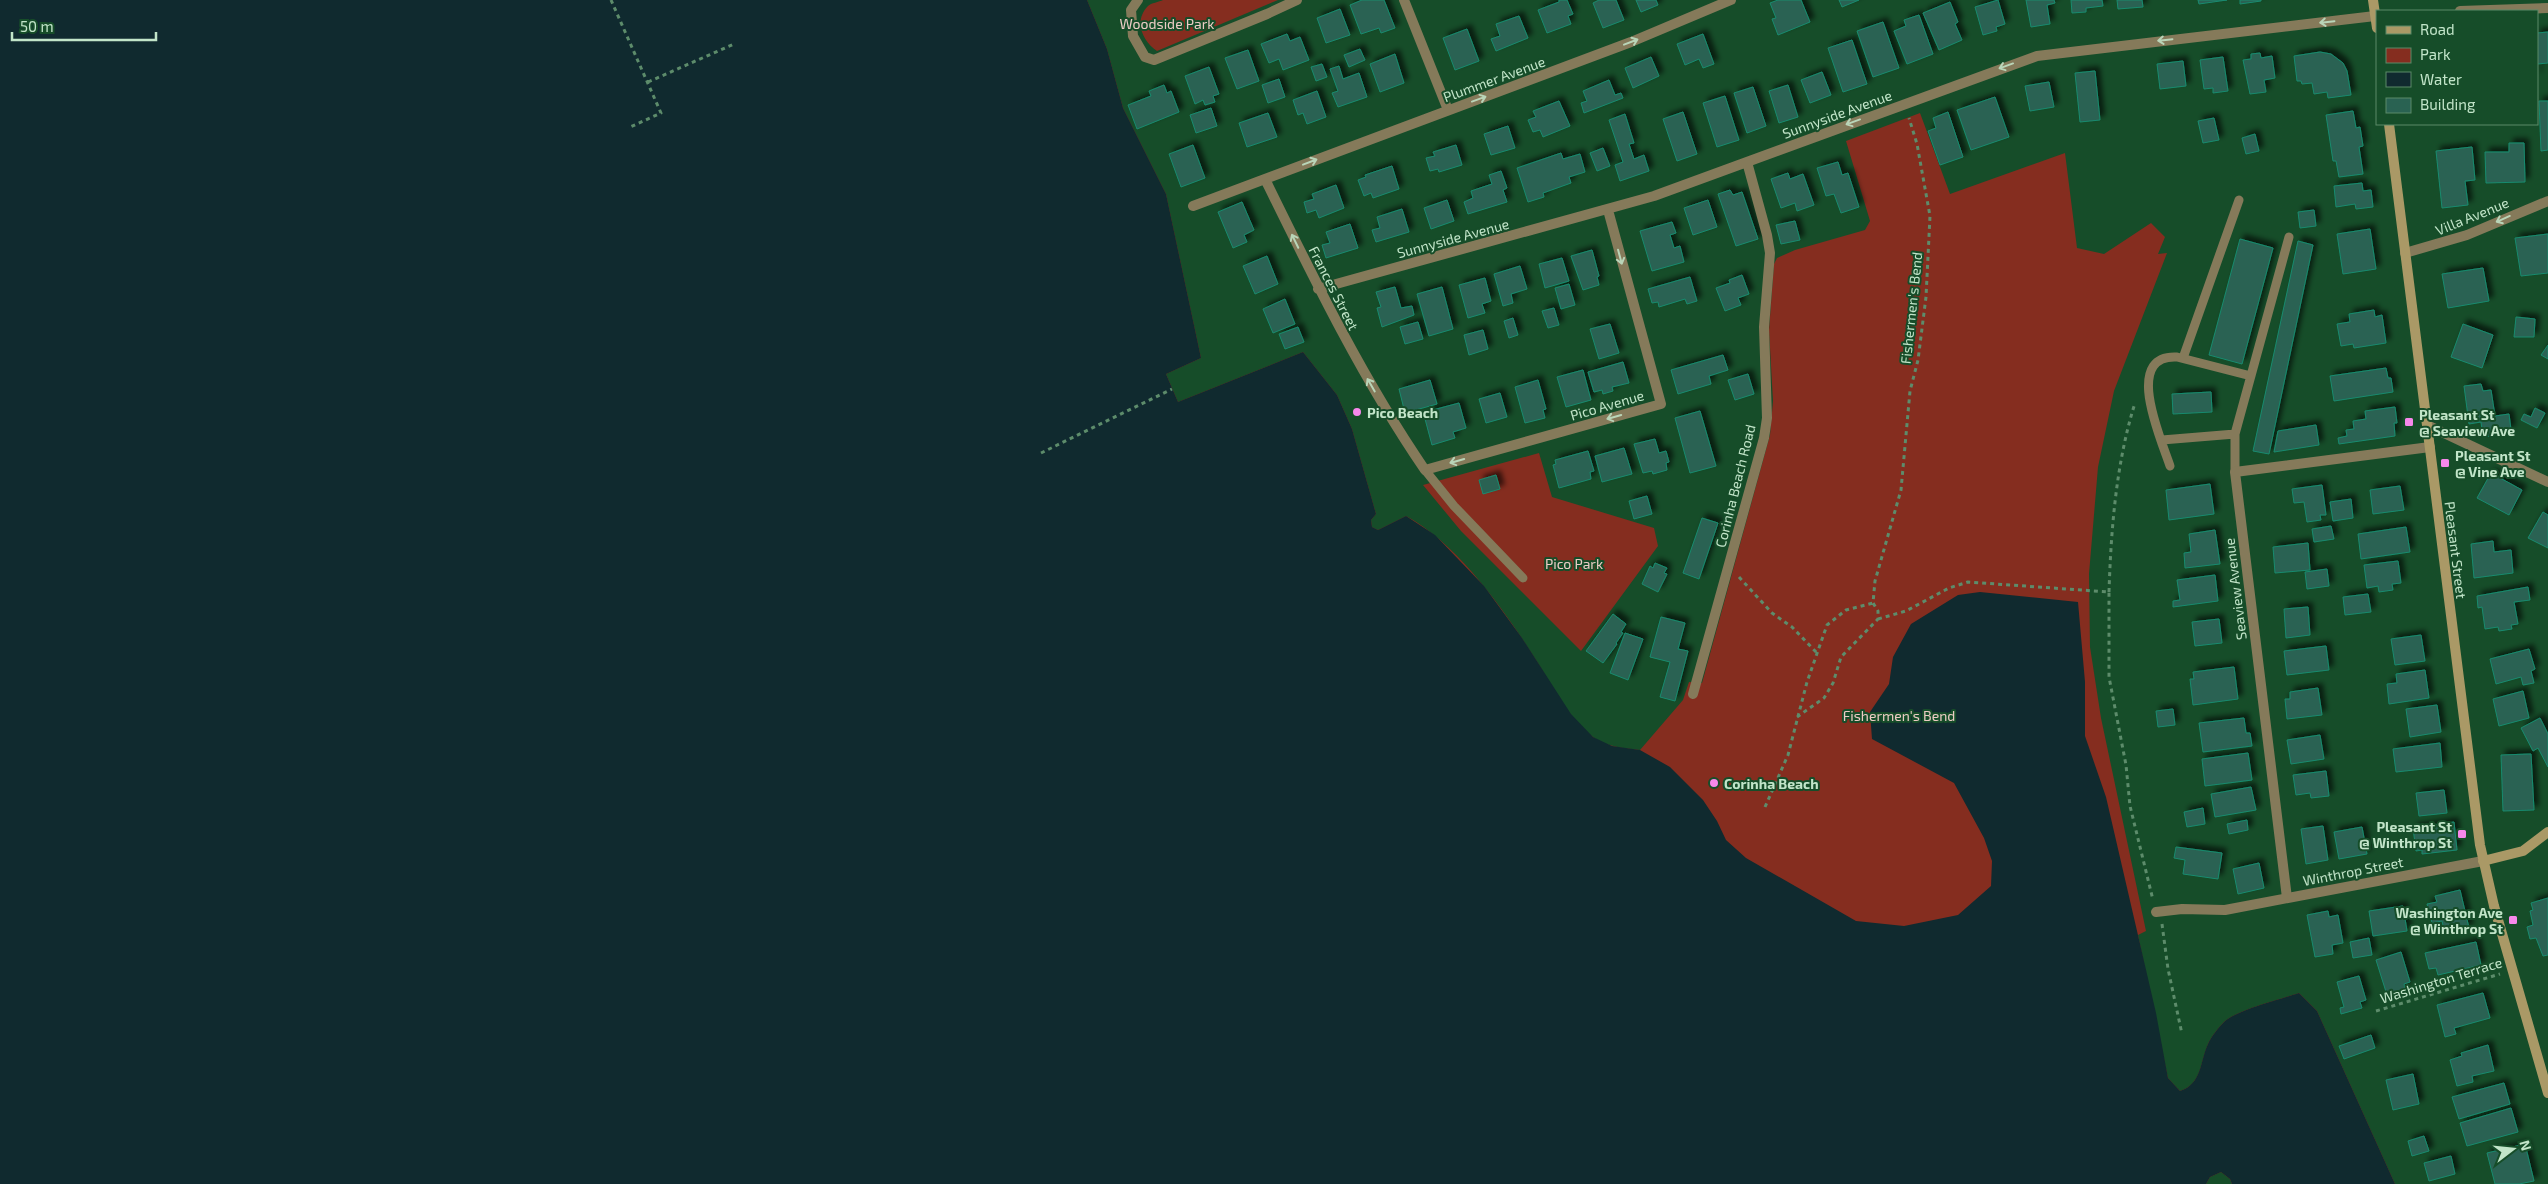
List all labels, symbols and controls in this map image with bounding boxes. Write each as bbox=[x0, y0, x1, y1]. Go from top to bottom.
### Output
scale bar bbox=[12, 10, 156, 42]
legend bbox=[2376, 10, 2538, 125]
park label: Woodside Park bbox=[1120, 15, 1214, 32]
text: 50 m bbox=[20, 17, 54, 35]
one-way arrow bbox=[2319, 17, 2335, 27]
text: Road bbox=[2420, 20, 2455, 38]
one-way arrow bbox=[2158, 35, 2174, 45]
one-way arrow bbox=[1623, 37, 1638, 46]
text: Park bbox=[2420, 45, 2451, 63]
street label: Plummer Avenue bbox=[1441, 53, 1547, 105]
one-way arrow bbox=[1998, 62, 2014, 71]
text: Water bbox=[2420, 70, 2462, 88]
street label: Sunnyside Avenue bbox=[1780, 86, 1894, 142]
one-way arrow bbox=[1471, 94, 1486, 103]
text: Building bbox=[2420, 95, 2476, 113]
one-way arrow bbox=[1846, 118, 1861, 127]
one-way arrow bbox=[1302, 157, 1318, 166]
street label: Villa Avenue bbox=[2433, 194, 2511, 238]
street label: Sunnyside Avenue bbox=[1395, 215, 1511, 261]
one-way arrow bbox=[2496, 215, 2511, 225]
one-way arrow bbox=[1290, 234, 1299, 249]
street label: Frances Street bbox=[1306, 243, 1362, 333]
one-way arrow bbox=[1616, 249, 1626, 265]
street label: Fishermen's Bend bbox=[1897, 251, 1925, 365]
one-way arrow bbox=[1366, 377, 1376, 392]
street label: Pico Avenue bbox=[1568, 386, 1646, 424]
place label: Pico Beach bbox=[1367, 404, 1438, 421]
marker: Pico Beach bbox=[1351, 406, 1363, 418]
place label: Pleasant St @ Seaview Ave bbox=[2419, 406, 2515, 439]
one-way arrow bbox=[1606, 413, 1622, 423]
marker: Pleasant St @ Seaview Ave bbox=[2403, 416, 2415, 428]
street label: Corinha Beach Road bbox=[1711, 423, 1759, 549]
place label: Pleasant St @ Vine Ave bbox=[2455, 447, 2531, 480]
one-way arrow bbox=[1450, 457, 1466, 467]
marker: Pleasant St @ Vine Ave bbox=[2439, 457, 2451, 469]
street label: Pleasant Street bbox=[2442, 500, 2470, 600]
street label: Seaview Avenue bbox=[2220, 537, 2250, 641]
park label: Pico Park bbox=[1545, 555, 1603, 572]
park label: Fishermen's Bend bbox=[1843, 707, 1955, 724]
place label: Corinha Beach bbox=[1724, 775, 1819, 792]
marker: Corinha Beach bbox=[1708, 777, 1720, 789]
place label: Pleasant St @ Winthrop St bbox=[2359, 818, 2452, 851]
marker: Pleasant St @ Winthrop St bbox=[2456, 828, 2468, 840]
street label: Winthrop Street bbox=[2301, 853, 2405, 889]
place label: Washington Ave @ Winthrop St bbox=[2396, 904, 2503, 937]
marker: Washington Ave @ Winthrop St bbox=[2507, 914, 2519, 926]
street label: Washington Terrace bbox=[2378, 953, 2504, 1007]
north arrow bbox=[2488, 1124, 2538, 1174]
text: N bbox=[2516, 1138, 2536, 1152]

